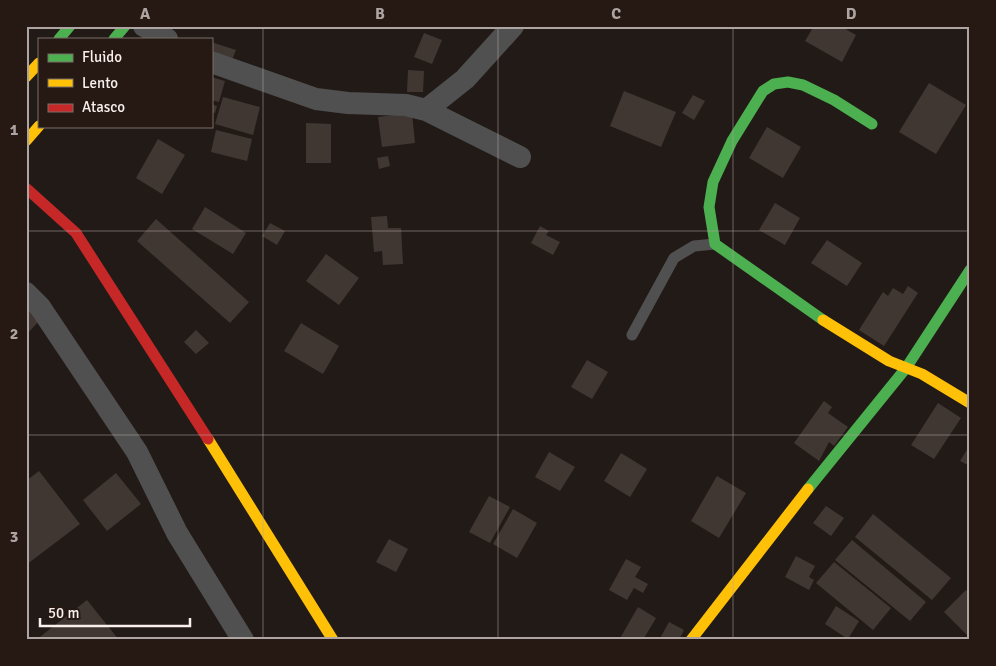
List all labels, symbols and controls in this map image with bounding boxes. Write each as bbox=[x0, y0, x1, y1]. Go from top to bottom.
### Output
text: A bbox=[140, 4, 151, 24]
text: B bbox=[375, 4, 385, 24]
text: C bbox=[611, 4, 621, 24]
text: D bbox=[846, 4, 857, 24]
legend bbox=[38, 38, 212, 128]
text: Fluido bbox=[82, 48, 122, 66]
text: Lento bbox=[82, 74, 118, 92]
text: Atasco bbox=[82, 98, 125, 116]
text: 1 bbox=[10, 120, 19, 140]
text: 2 bbox=[10, 324, 18, 344]
text: 3 bbox=[10, 527, 18, 547]
scale bar bbox=[40, 596, 190, 628]
text: 50 m bbox=[48, 604, 79, 622]

